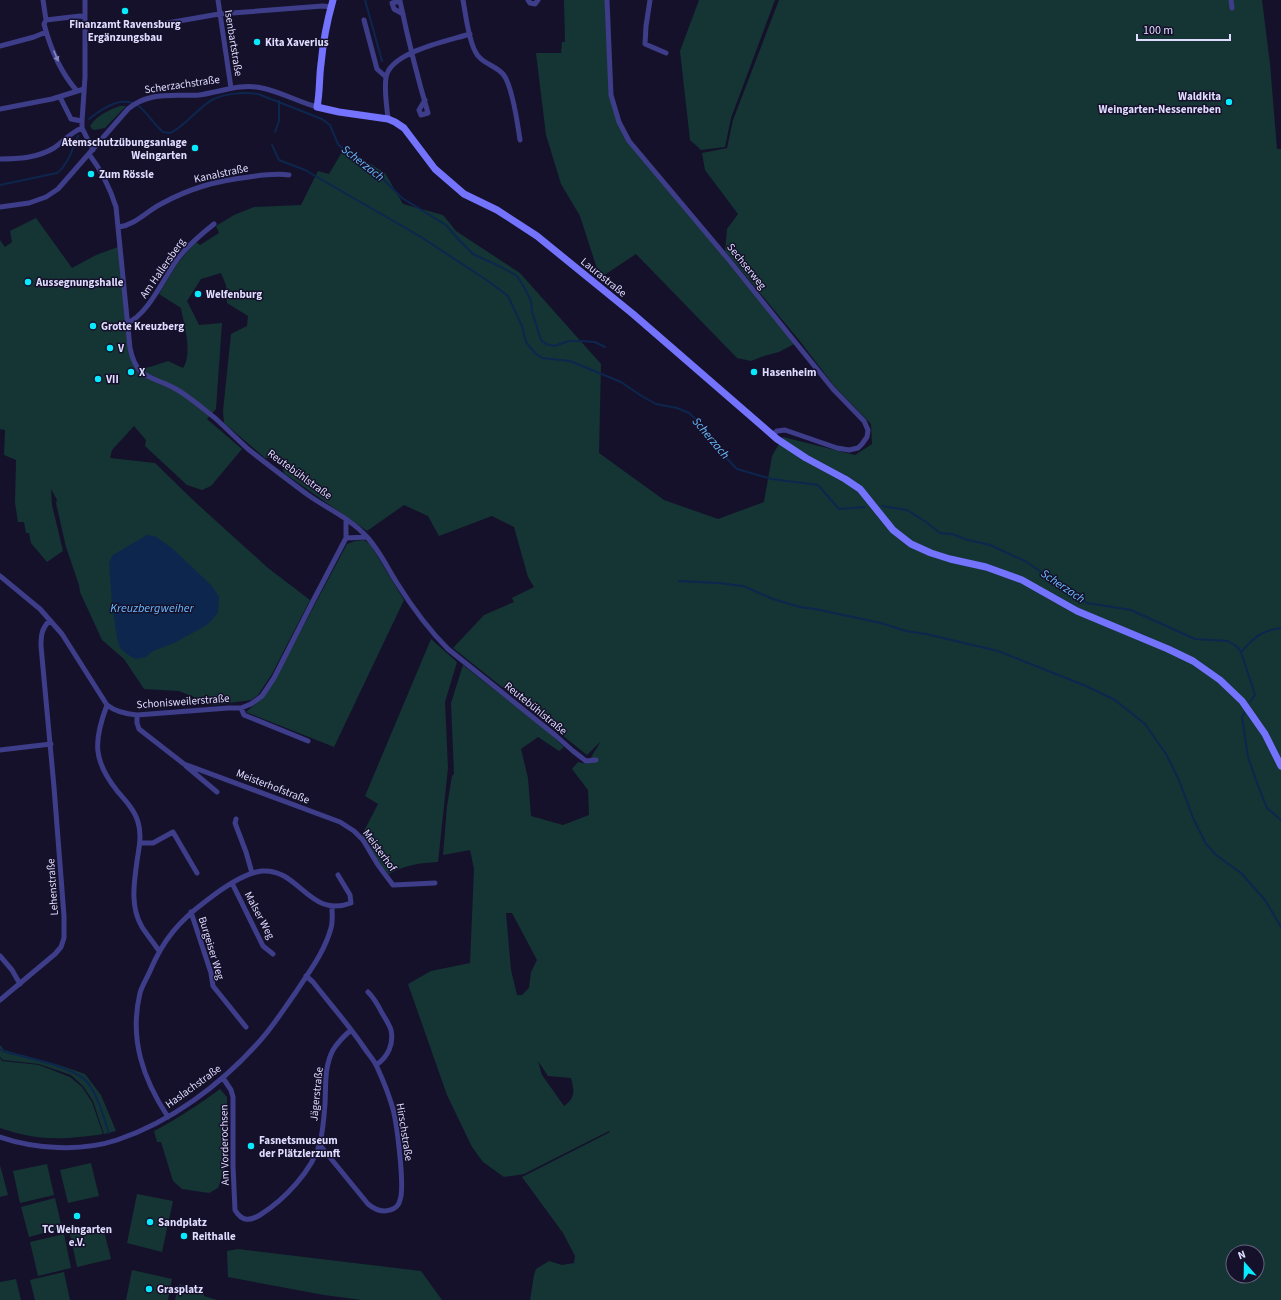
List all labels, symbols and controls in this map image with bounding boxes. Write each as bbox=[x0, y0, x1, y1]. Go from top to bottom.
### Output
marker: Finanzamt Ravensburg Ergänzungsbau bbox=[120, 6, 130, 16]
street label: Isenbartstraße bbox=[221, 9, 246, 78]
scale bar bbox=[1137, 16, 1230, 42]
place label: Finanzamt Ravensburg Ergänzungsbau bbox=[69, 17, 181, 45]
text: 100 m bbox=[1143, 22, 1173, 39]
place label: Kita Xaverius bbox=[265, 35, 329, 50]
marker: Kita Xaverius bbox=[252, 37, 262, 47]
one-way arrow bbox=[53, 51, 59, 62]
street label: Scherzachstraße bbox=[143, 72, 221, 97]
place label: Waldkita Weingarten-Nessenreben bbox=[1099, 89, 1221, 117]
marker: Waldkita Weingarten-Nessenreben bbox=[1224, 97, 1234, 107]
place label: Atemschutzübungsanlage Weingarten bbox=[61, 135, 187, 163]
water label: Scherzach bbox=[338, 141, 388, 185]
marker: Atemschutzübungsanlage Weingarten bbox=[190, 143, 200, 153]
street label: Kanalstraße bbox=[193, 160, 250, 187]
place label: Zum Rössle bbox=[99, 167, 154, 182]
marker: Zum Rössle bbox=[86, 169, 96, 179]
street label: Am Hallersberg bbox=[136, 235, 189, 301]
street label: Sechserweg bbox=[723, 240, 770, 293]
street label: Laurastraße bbox=[578, 254, 630, 301]
place label: Aussegnungshalle bbox=[35, 275, 124, 290]
marker: Aussegnungshalle bbox=[23, 277, 33, 287]
place label: Welfenburg bbox=[206, 287, 262, 302]
marker: Welfenburg bbox=[193, 289, 203, 299]
place label: Grotte Kreuzberg bbox=[101, 319, 184, 334]
marker: Grotte Kreuzberg bbox=[88, 321, 98, 331]
place label: V bbox=[117, 341, 125, 356]
marker: V bbox=[105, 343, 115, 353]
place label: X bbox=[139, 365, 146, 380]
place label: Hasenheim bbox=[762, 365, 817, 380]
marker: X bbox=[126, 367, 136, 377]
marker: Hasenheim bbox=[749, 367, 759, 377]
place label: VII bbox=[105, 372, 119, 387]
marker: VII bbox=[93, 374, 103, 384]
water label: Scherzach bbox=[688, 414, 733, 463]
street label: Reutebühlstraße bbox=[264, 446, 335, 503]
water label: Scherzach bbox=[1037, 565, 1088, 607]
water label: Kreuzbergweiher bbox=[110, 600, 195, 617]
street label: Reutebühlstraße bbox=[501, 678, 571, 739]
street label: Schonisweilerstraße bbox=[136, 691, 231, 712]
street label: Meisterhofstraße bbox=[234, 766, 312, 808]
street label: Meisterhof bbox=[359, 826, 400, 875]
street label: Lehenstraße bbox=[43, 857, 62, 916]
street label: Malser Weg bbox=[241, 889, 279, 942]
street label: Burgeiser Weg bbox=[195, 915, 228, 982]
street label: Haslachstraße bbox=[162, 1061, 225, 1112]
street label: Jägerstraße bbox=[306, 1066, 327, 1122]
street label: Hirschstraße bbox=[393, 1102, 417, 1163]
street label: Am Vorderochsen bbox=[216, 1104, 233, 1186]
place label: Fasnetsmuseum der Plätzlerzunft bbox=[259, 1133, 341, 1161]
marker: Fasnetsmuseum der Plätzlerzunft bbox=[246, 1141, 256, 1151]
marker: TC Weingarten e.V. bbox=[72, 1211, 82, 1221]
place label: Sandplatz bbox=[158, 1215, 207, 1230]
marker: Sandplatz bbox=[145, 1217, 155, 1227]
place label: TC Weingarten e.V. bbox=[42, 1222, 112, 1250]
place label: Reithalle bbox=[192, 1229, 236, 1244]
marker: Reithalle bbox=[179, 1231, 189, 1241]
north arrow bbox=[1225, 1244, 1265, 1284]
text: N bbox=[1236, 1247, 1248, 1263]
place label: Grasplatz bbox=[157, 1282, 203, 1297]
marker: Grasplatz bbox=[144, 1284, 154, 1294]

